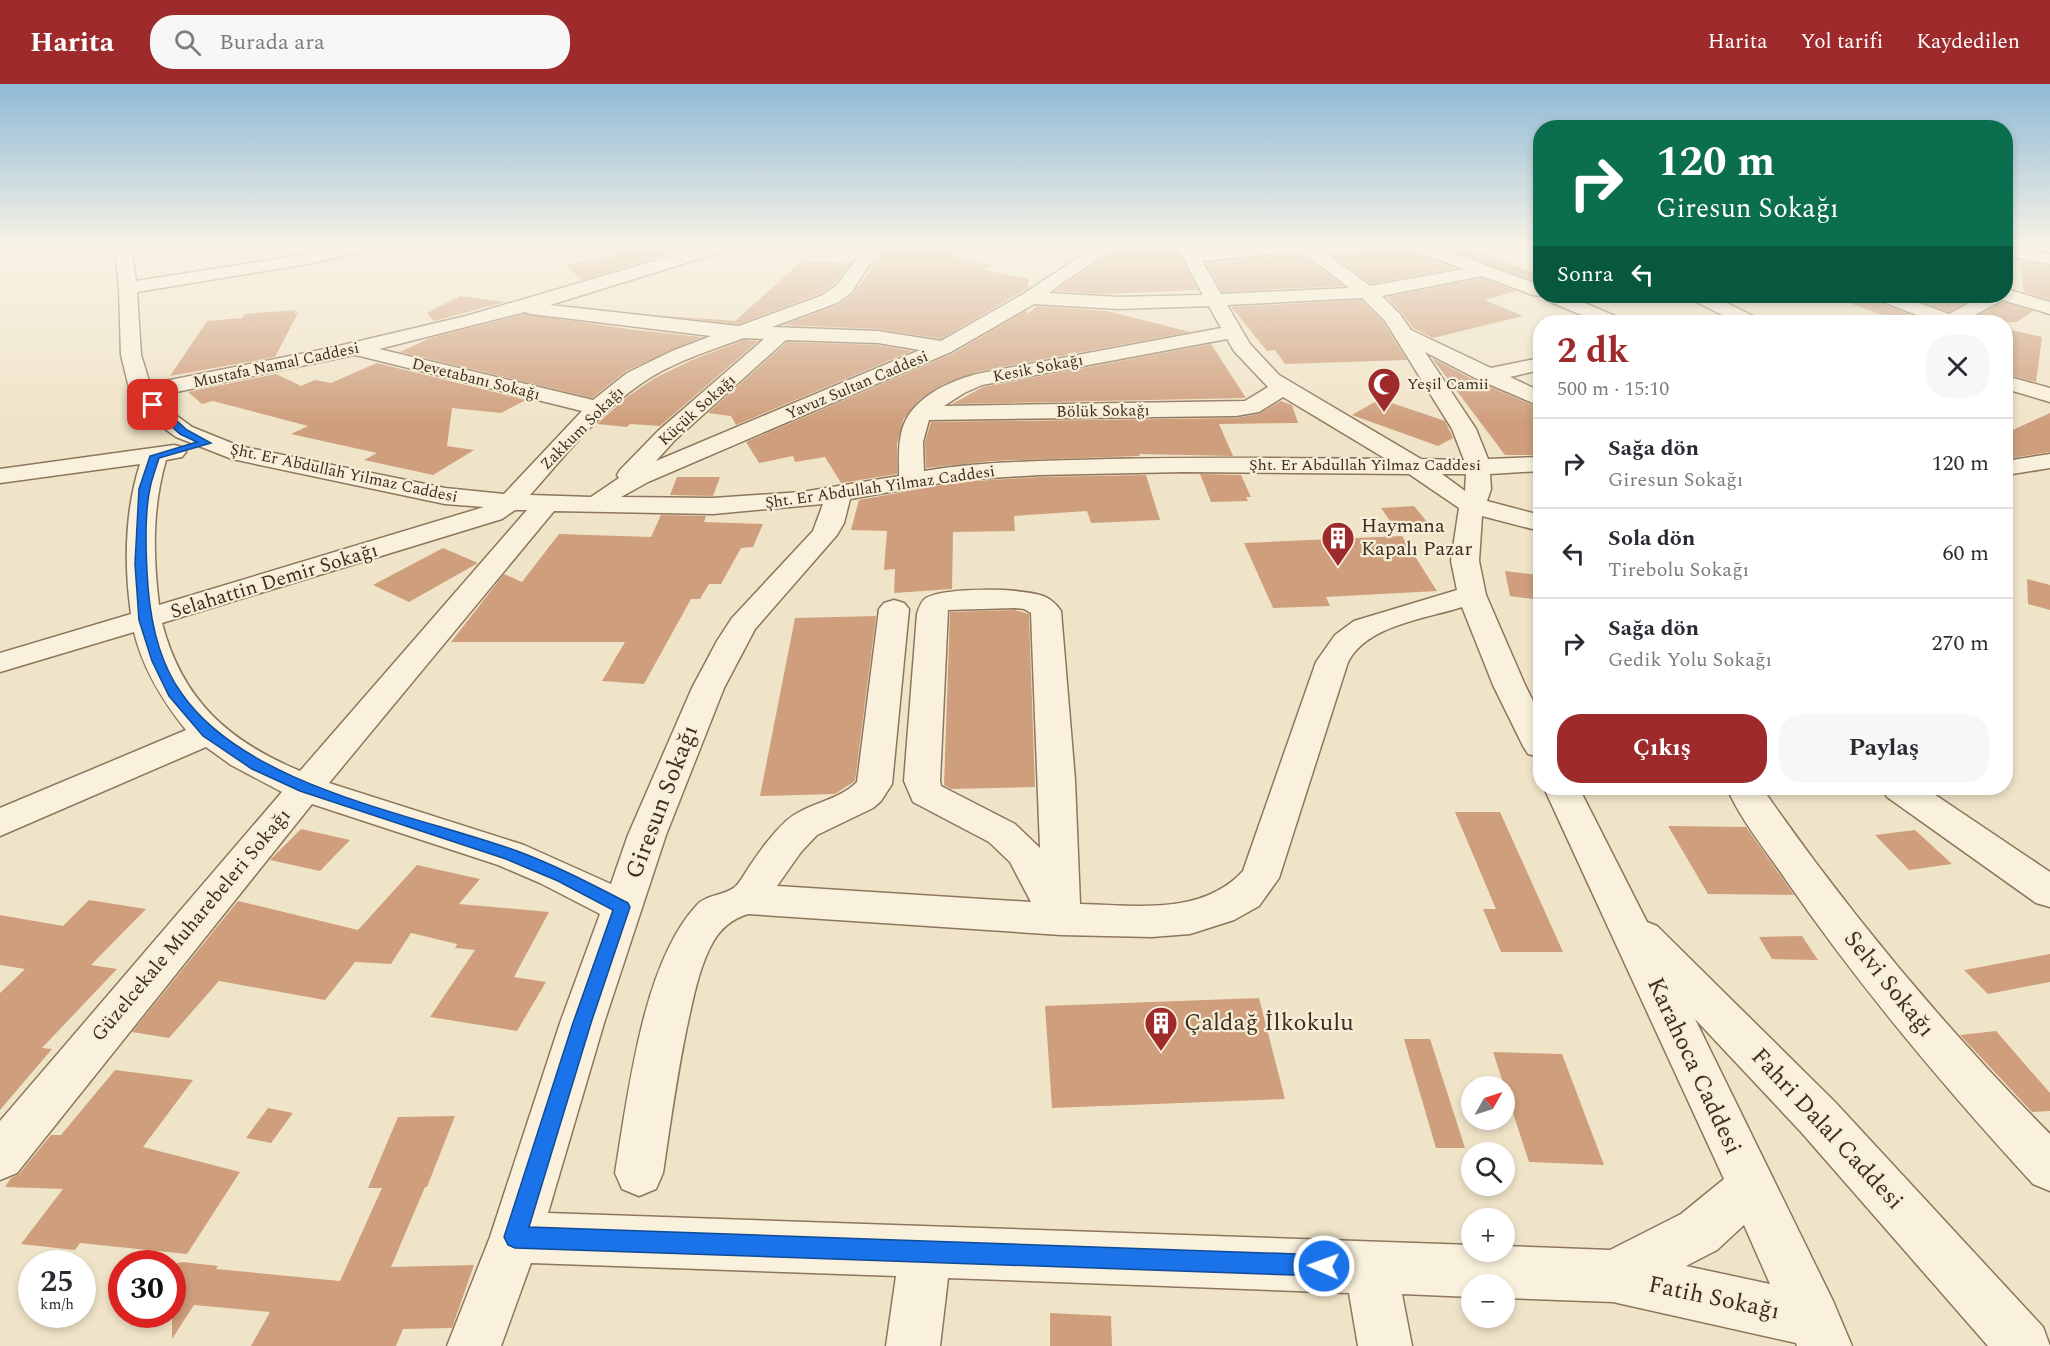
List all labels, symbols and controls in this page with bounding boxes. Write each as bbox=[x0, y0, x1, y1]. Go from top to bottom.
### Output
search box bbox=[150, 15, 570, 69]
text: Harita bbox=[30, 21, 114, 64]
icon: search bbox=[171, 26, 204, 59]
text: Burada ara bbox=[219, 26, 325, 59]
text: Harita bbox=[1708, 26, 1768, 58]
text: Yol tarifi bbox=[1801, 26, 1883, 58]
text: Kaydedilen bbox=[1916, 26, 2020, 58]
text: 120 m bbox=[1656, 131, 1775, 194]
icon: right bbox=[1557, 144, 1635, 222]
text: Giresun Sokağı bbox=[1656, 188, 1839, 230]
text: Sonra bbox=[1557, 258, 1614, 291]
icon: left bbox=[1626, 258, 1659, 291]
text: 2 dk bbox=[1557, 324, 1629, 379]
button: close bbox=[1926, 335, 1989, 398]
street label: Mustafa Namal Caddesi bbox=[191, 336, 361, 394]
street label: Yavuz Sultan Caddesi bbox=[782, 344, 932, 426]
street label: Kesik Sokağı bbox=[991, 347, 1085, 389]
street label: Devetabanı Sokağı bbox=[409, 351, 543, 407]
mosque icon: Yeşil Camii bbox=[1366, 366, 1402, 413]
street label: Küçük Sokağı bbox=[653, 369, 741, 451]
place label: Yeşil Camii bbox=[1407, 372, 1489, 396]
text: 500 m · 15:10 bbox=[1557, 374, 1669, 404]
pin bbox=[127, 379, 178, 430]
street label: Zakkum Sokağı bbox=[535, 381, 629, 475]
icon: arrive bbox=[136, 388, 169, 421]
street label: Bölük Sokağı bbox=[1056, 398, 1150, 424]
text: Sağa dön bbox=[1608, 432, 1699, 465]
street label: Şht. Er Abdullah Yilmaz Caddesi bbox=[228, 437, 460, 509]
icon: right bbox=[1557, 447, 1590, 480]
text: 120 m bbox=[1932, 447, 1989, 480]
street label: Şht. Er Abdullah Yilmaz Caddesi bbox=[1249, 453, 1481, 477]
street label: Şht. Er Abdullah Yilmaz Caddesi bbox=[764, 459, 996, 515]
text: Giresun Sokağı bbox=[1608, 465, 1743, 495]
place label: Haymana Kapalı Pazar bbox=[1361, 511, 1472, 564]
building icon: Haymana Kapalı Pazar bbox=[1320, 520, 1356, 567]
text: Sola dön bbox=[1608, 522, 1695, 555]
street label: Selahattin Demir Sokağı bbox=[166, 535, 382, 627]
icon: left bbox=[1557, 537, 1590, 570]
text: 60 m bbox=[1943, 537, 1989, 570]
text: Tirebolu Sokağı bbox=[1608, 555, 1749, 585]
text: Sağa dön bbox=[1608, 612, 1699, 645]
icon: right bbox=[1557, 627, 1590, 660]
text: 270 m bbox=[1932, 627, 1989, 660]
text: Gedik Yolu Sokağı bbox=[1608, 645, 1772, 675]
button: Çıkış bbox=[1557, 714, 1767, 783]
button: Paylaş bbox=[1779, 714, 1989, 783]
street label: Giresun Sokağı bbox=[616, 720, 708, 884]
street label: Güzelcekale Muharebeleri Sokağı bbox=[84, 802, 298, 1048]
street label: Selvi Sokağı bbox=[1835, 923, 1943, 1045]
street label: Karahoca Caddesi bbox=[1637, 972, 1751, 1160]
building icon: Çaldağ İlkokulu bbox=[1143, 1005, 1179, 1052]
place label: Çaldağ İlkokulu bbox=[1184, 1005, 1354, 1041]
street label: Fahri Dalal Caddesi bbox=[1742, 1040, 1912, 1218]
north arrow bbox=[1461, 1076, 1515, 1130]
map controls bbox=[1461, 1076, 1515, 1328]
button: search bbox=[1461, 1142, 1515, 1196]
button: + bbox=[1461, 1208, 1515, 1262]
position arrow bbox=[1292, 1234, 1356, 1298]
speed limit sign: 30 bbox=[108, 1250, 186, 1328]
text: 25 bbox=[40, 1259, 74, 1305]
street label: Fatih Sokağı bbox=[1645, 1267, 1783, 1329]
button: − bbox=[1461, 1274, 1515, 1328]
text: km/h bbox=[40, 1293, 74, 1316]

